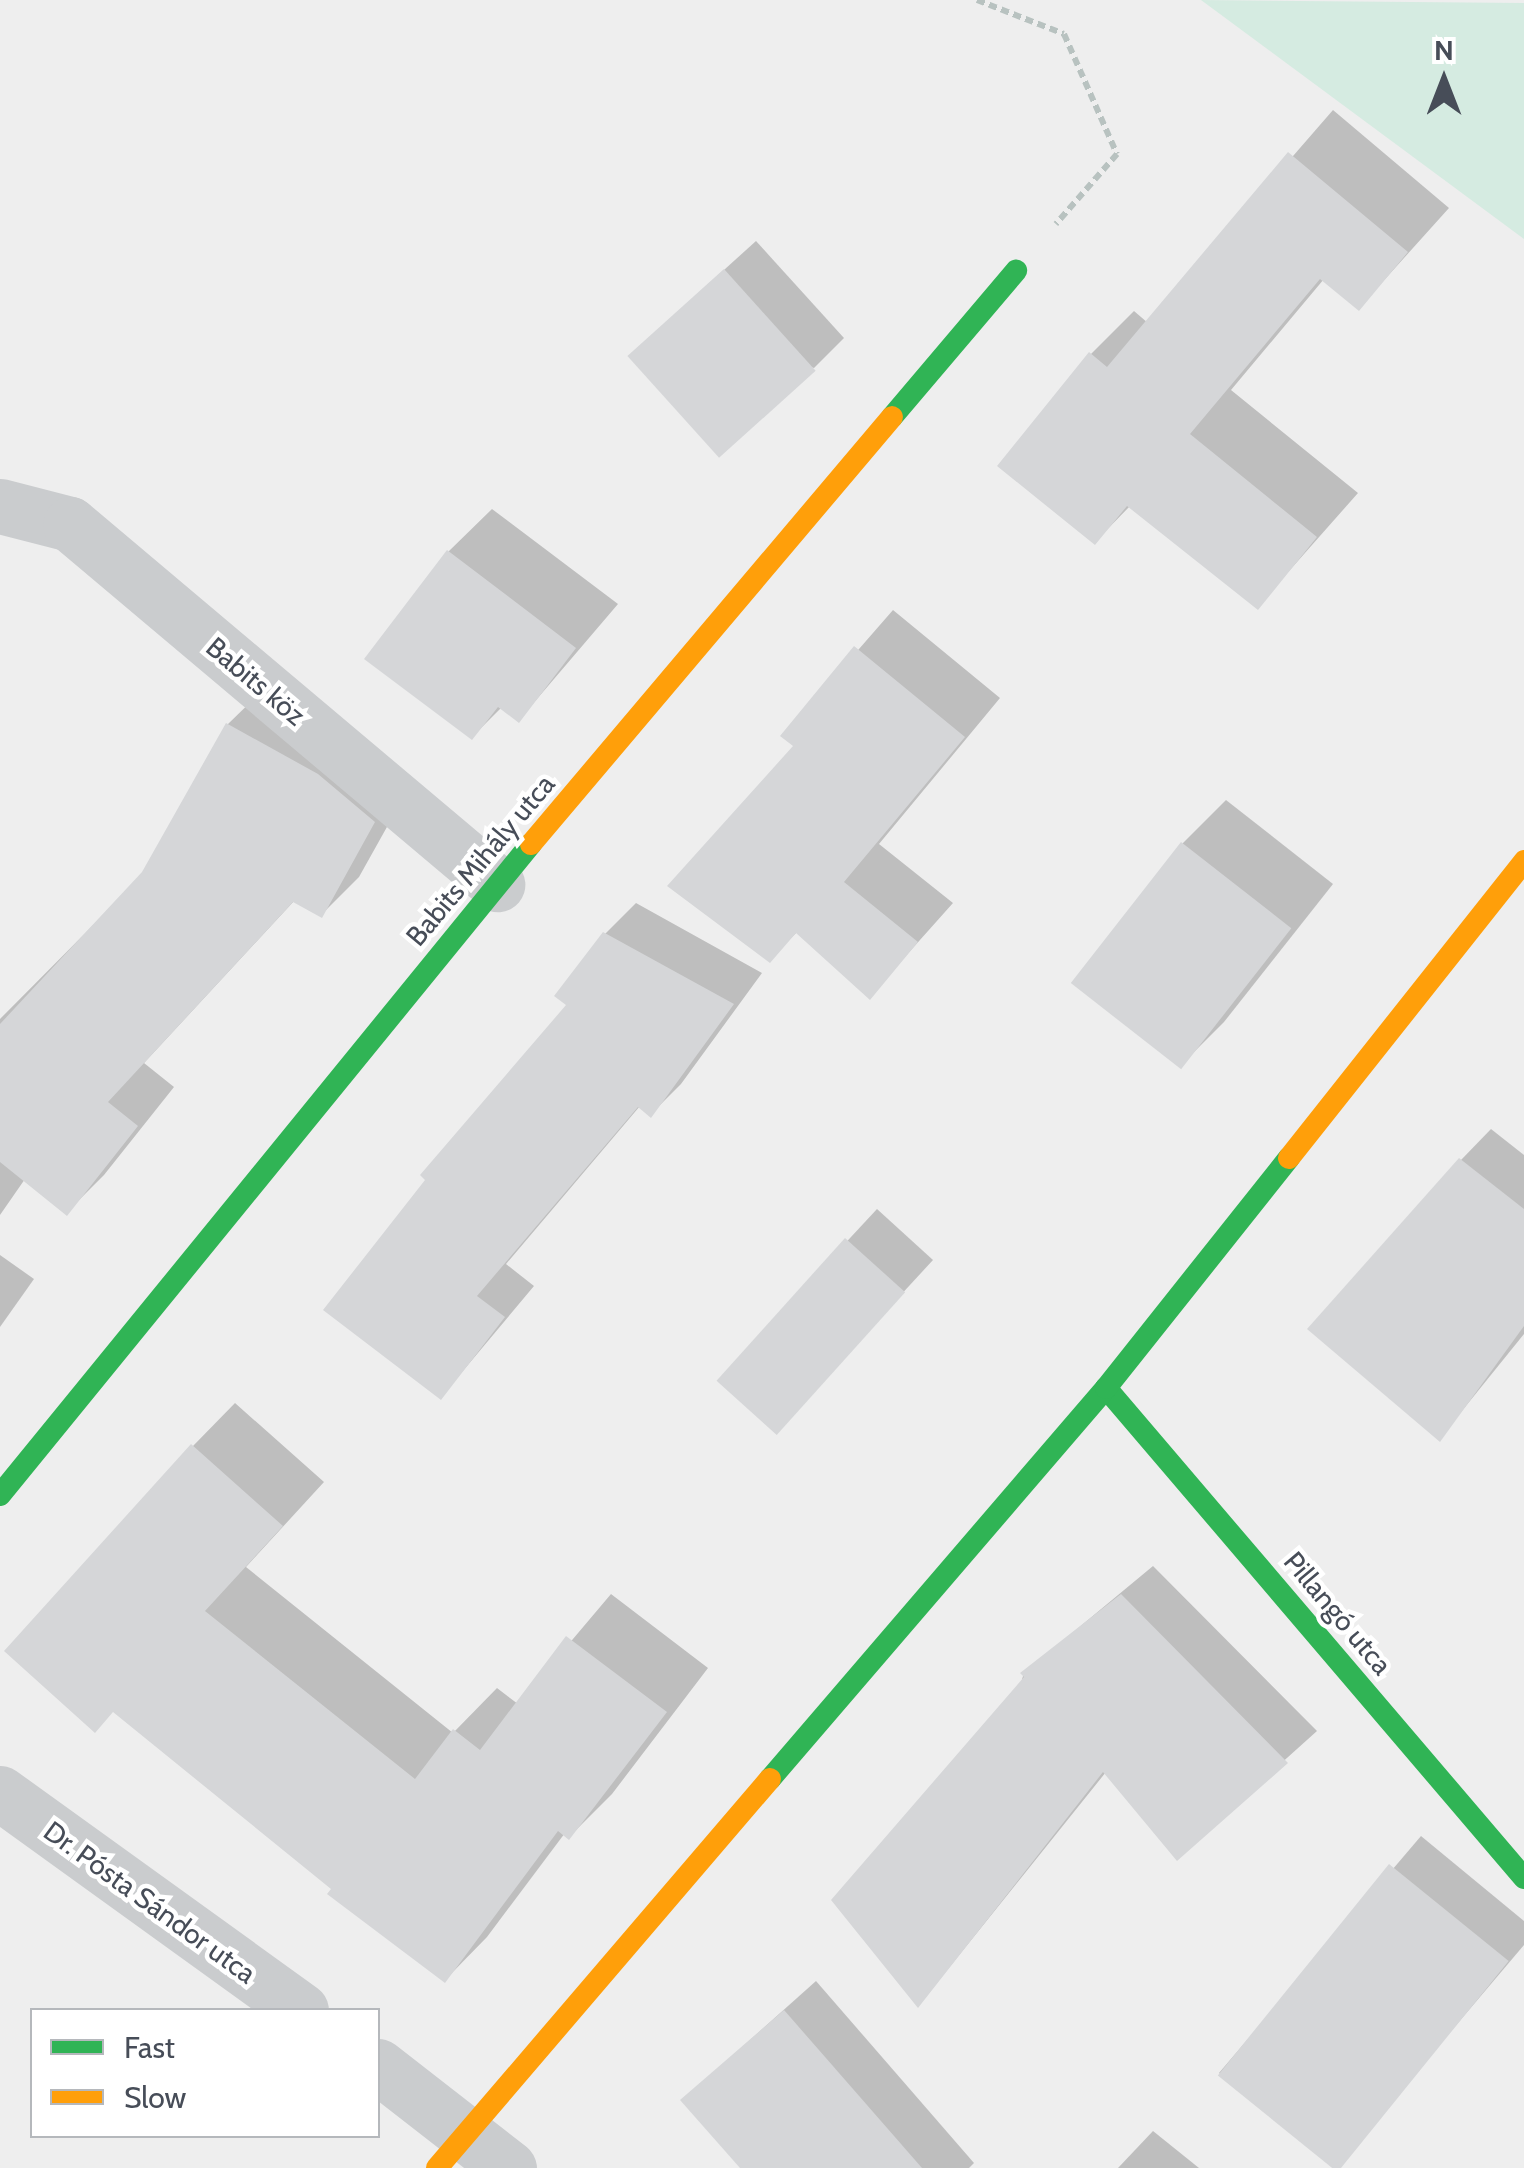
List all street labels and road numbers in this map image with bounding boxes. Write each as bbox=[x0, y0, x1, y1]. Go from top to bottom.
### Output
street label: Babits köz bbox=[200, 630, 312, 732]
street label: Babits Mihály utca bbox=[399, 768, 561, 952]
street label: Pillangó utca bbox=[1277, 1545, 1399, 1681]
street label: Dr. Pósta Sándor utca bbox=[37, 1814, 263, 1990]

